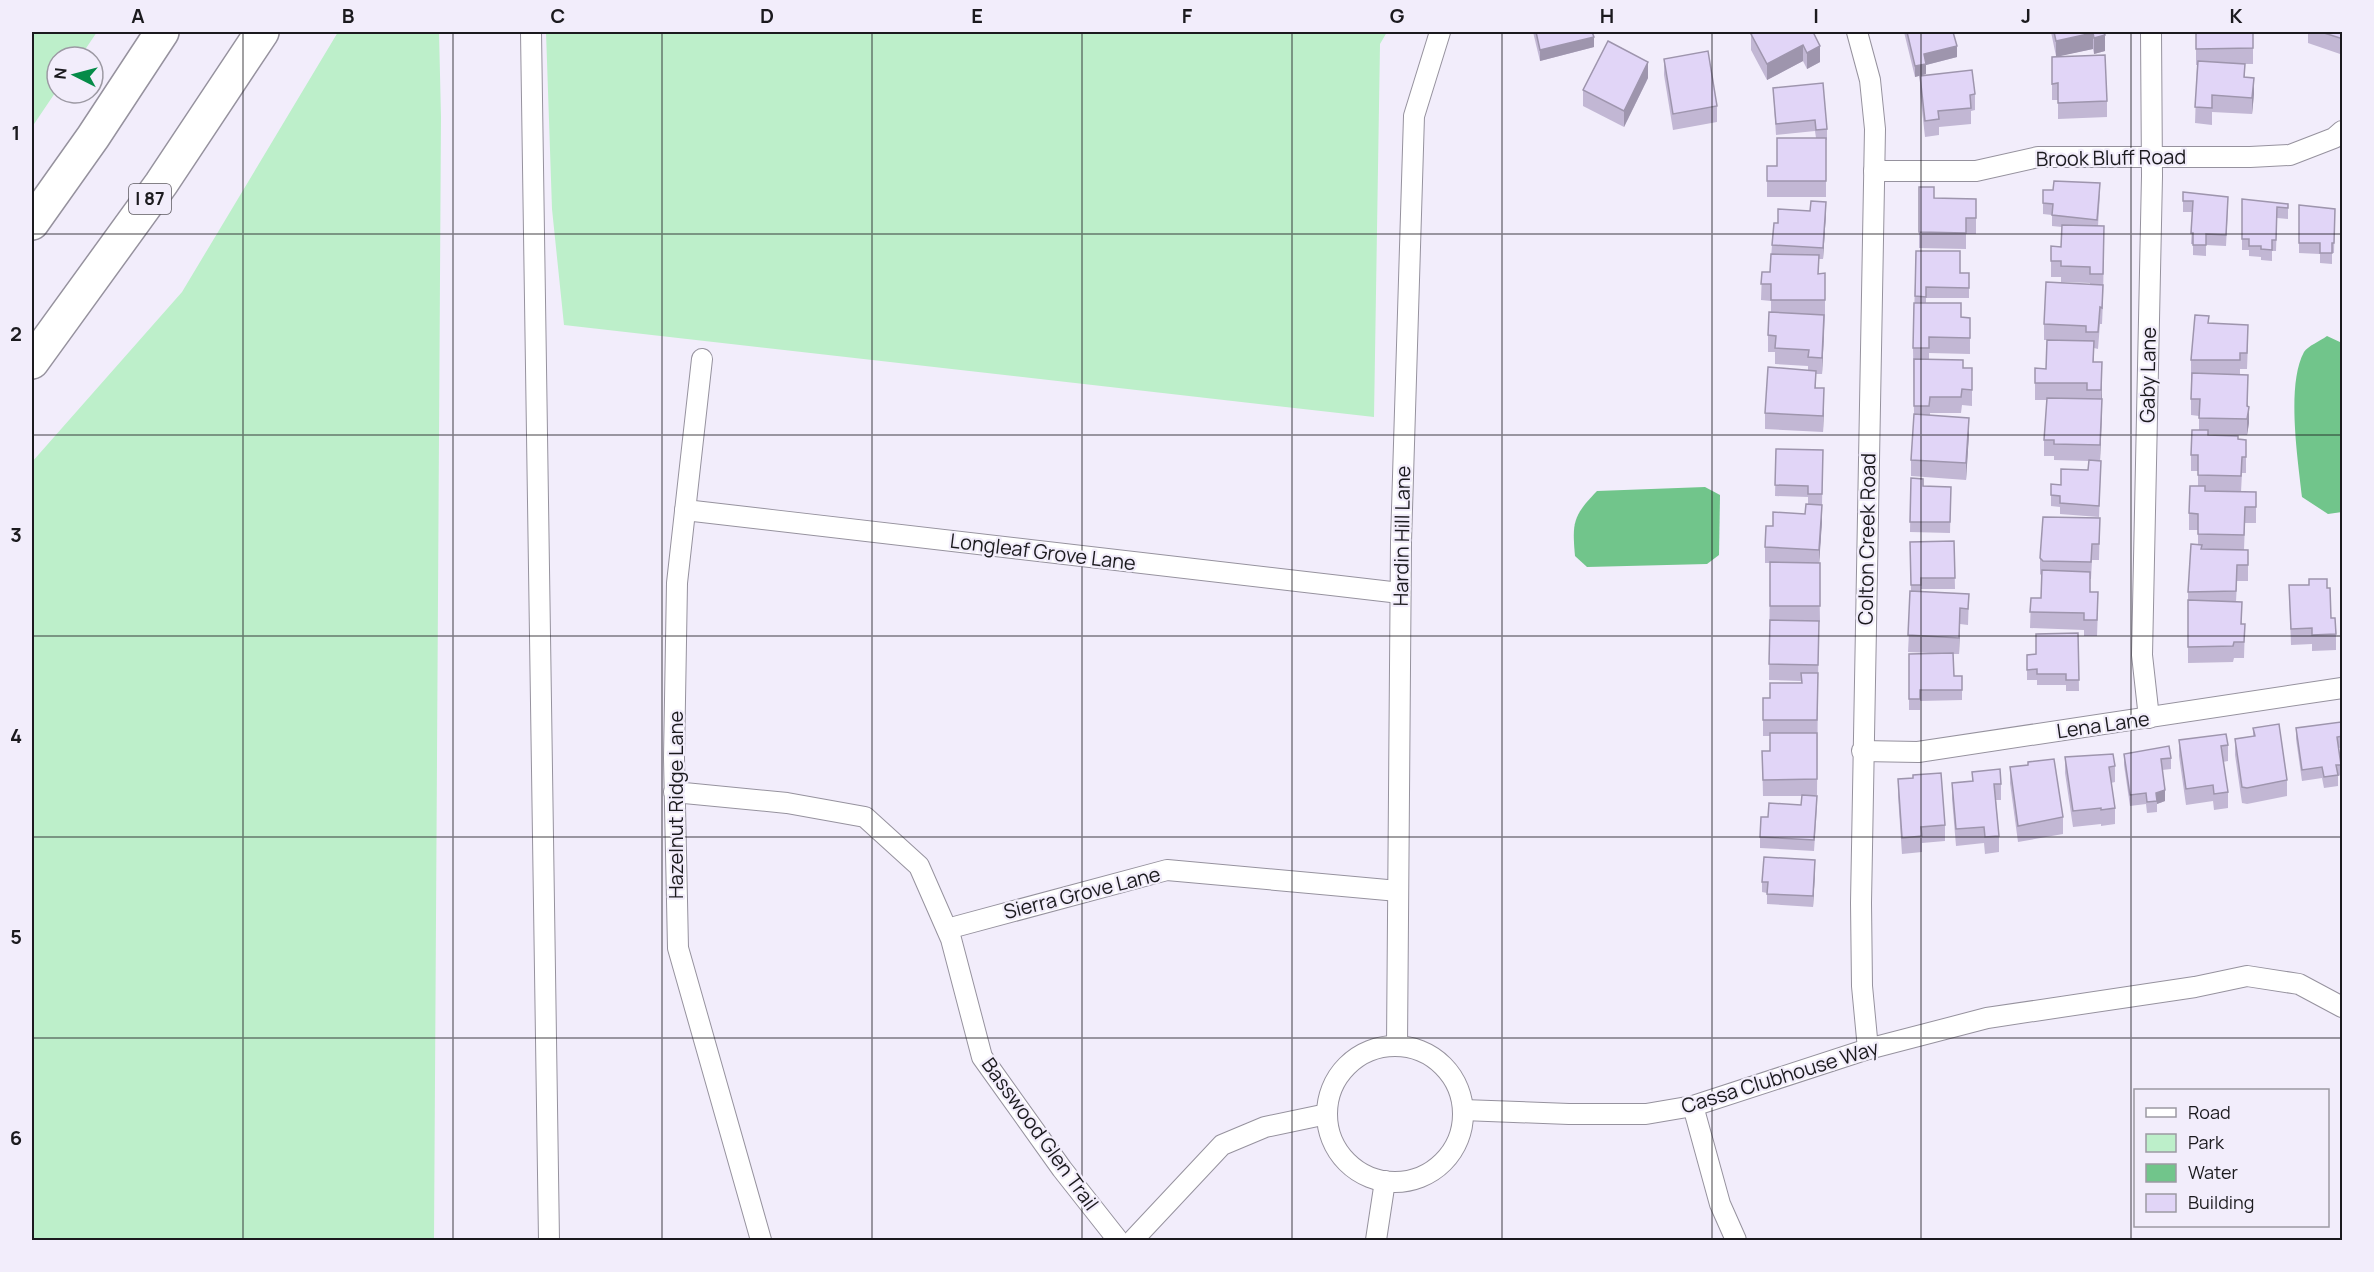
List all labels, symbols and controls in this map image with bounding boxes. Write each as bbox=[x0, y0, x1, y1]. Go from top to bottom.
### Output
text: A bbox=[131, 2, 145, 29]
text: B bbox=[342, 2, 355, 29]
text: C bbox=[551, 2, 565, 29]
text: D bbox=[760, 2, 774, 29]
text: E bbox=[971, 2, 983, 29]
text: F bbox=[1182, 2, 1193, 29]
text: G bbox=[1390, 2, 1405, 29]
text: H bbox=[1600, 2, 1614, 29]
text: I bbox=[1813, 2, 1819, 29]
text: J bbox=[2021, 2, 2031, 29]
text: K bbox=[2230, 2, 2243, 29]
north arrow bbox=[45, 45, 105, 105]
text: N bbox=[49, 67, 72, 80]
text: 1 bbox=[12, 119, 20, 146]
street label: Brook Bluff Road bbox=[2036, 143, 2186, 172]
road number: I 87 bbox=[129, 184, 171, 214]
text: 2 bbox=[10, 320, 22, 347]
street label: Gaby Lane bbox=[2133, 327, 2162, 423]
street label: Colton Creek Road bbox=[1851, 453, 1882, 625]
street label: Hardin Hill Lane bbox=[1387, 465, 1416, 607]
text: 3 bbox=[10, 521, 22, 548]
street label: Longleaf Grove Lane bbox=[949, 527, 1137, 576]
street label: Lena Lane bbox=[2055, 705, 2151, 744]
street label: Hazelnut Ridge Lane bbox=[662, 711, 689, 899]
text: 4 bbox=[10, 722, 22, 749]
street label: Sierra Grove Lane bbox=[1001, 860, 1163, 925]
text: 5 bbox=[10, 923, 22, 950]
street label: Cassa Clubhouse Way bbox=[1678, 1034, 1882, 1119]
street label: Basswood Glen Trail bbox=[976, 1052, 1105, 1216]
legend bbox=[2134, 1089, 2329, 1227]
text: Road bbox=[2188, 1100, 2231, 1124]
text: 6 bbox=[10, 1124, 22, 1151]
text: Park bbox=[2188, 1130, 2225, 1154]
text: Water bbox=[2188, 1160, 2238, 1184]
text: Building bbox=[2188, 1190, 2254, 1214]

